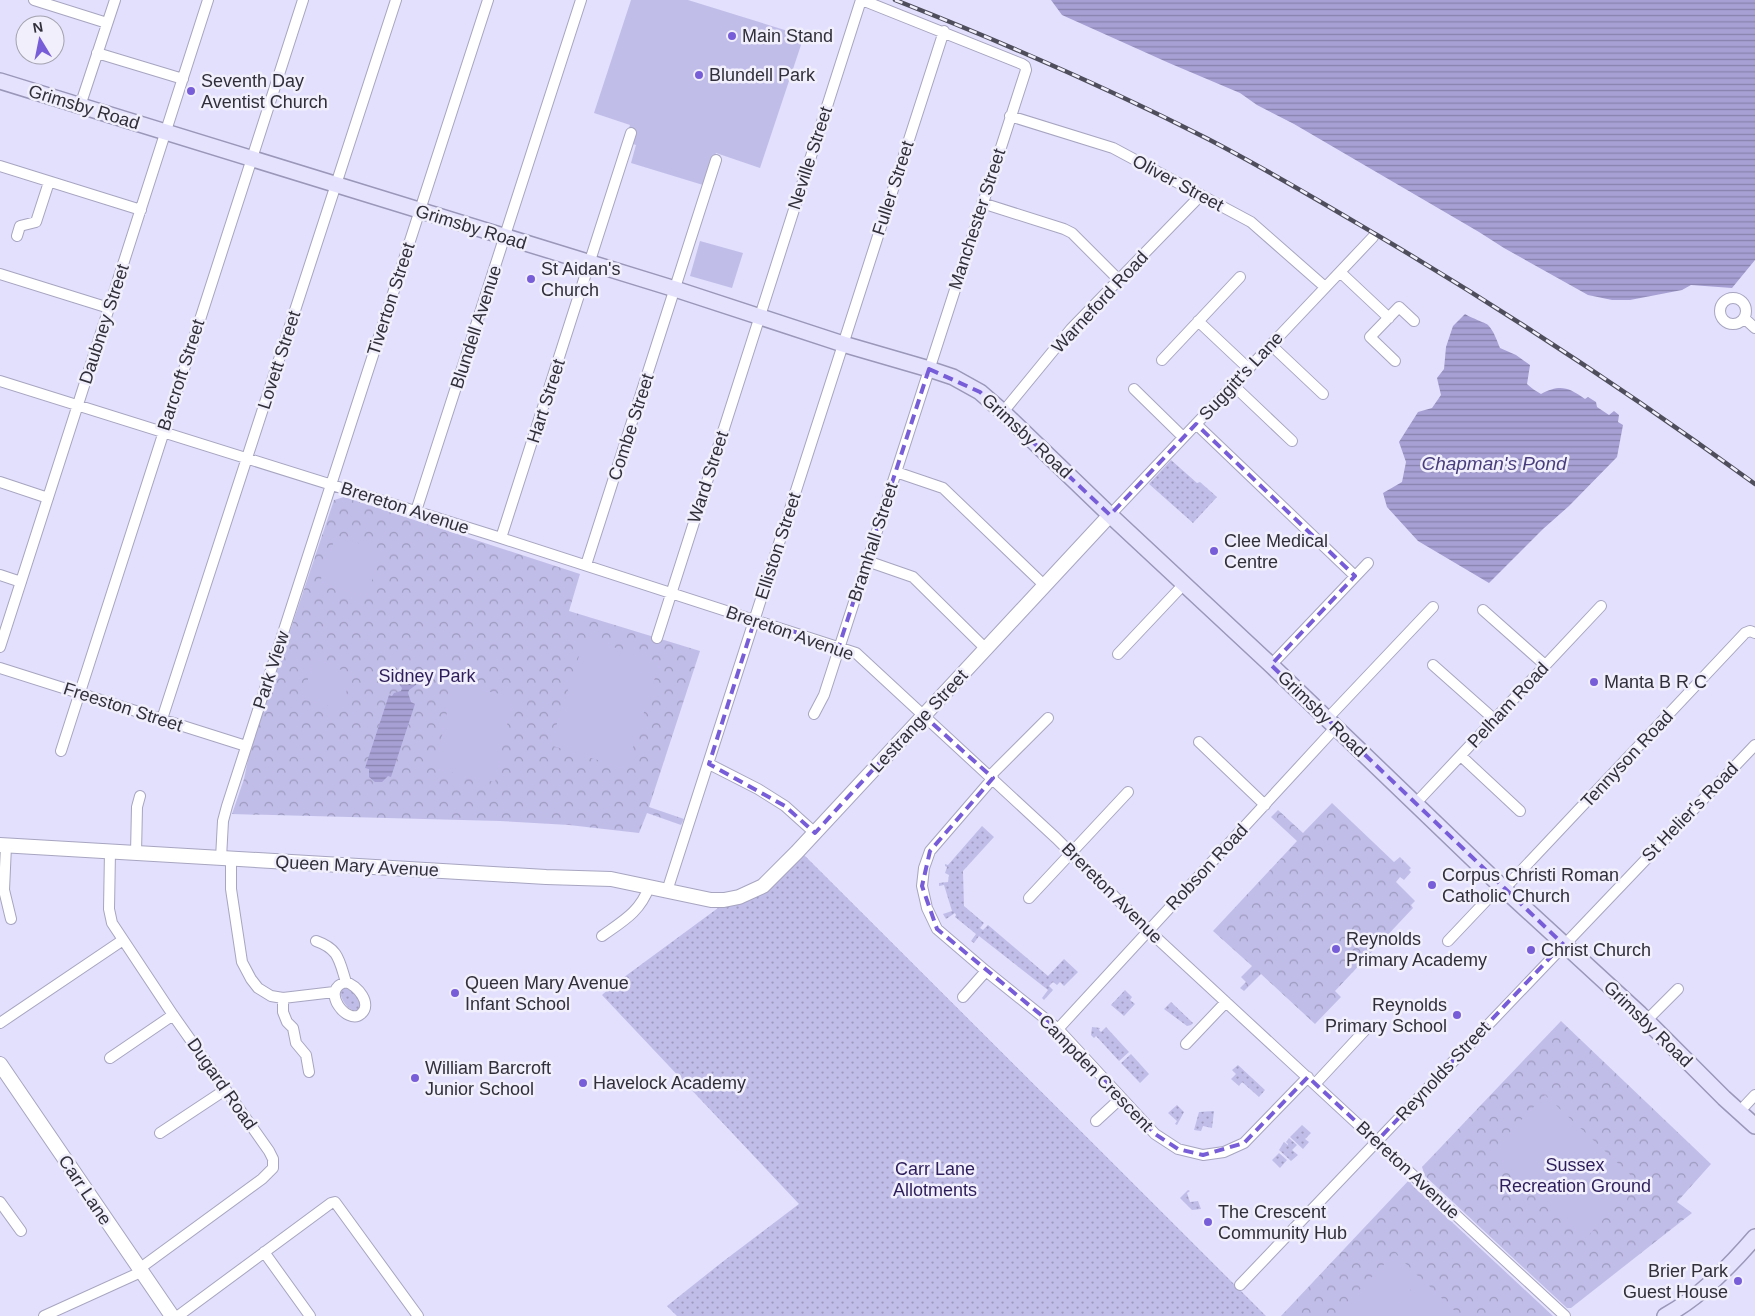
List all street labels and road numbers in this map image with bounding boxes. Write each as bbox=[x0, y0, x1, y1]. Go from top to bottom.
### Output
street label: Grimsby Road bbox=[26, 81, 142, 133]
street label: Neville Street bbox=[784, 104, 836, 212]
street label: Fuller Street bbox=[868, 138, 918, 238]
street label: Manchester Street bbox=[945, 146, 1009, 292]
street label: Oliver Street bbox=[1129, 151, 1227, 215]
street label: Grimsby Road bbox=[413, 201, 529, 253]
street label: Tiverton Street bbox=[363, 240, 419, 358]
street label: Warneford Road bbox=[1048, 247, 1152, 357]
street label: Daubney Street bbox=[75, 261, 133, 387]
street label: Blundell Avenue bbox=[447, 263, 505, 391]
street label: Lovett Street bbox=[254, 308, 304, 412]
street label: Barcroft Street bbox=[154, 317, 208, 433]
street label: Suggitt's Lane bbox=[1195, 328, 1287, 424]
street label: Hart Street bbox=[523, 357, 569, 445]
street label: Combe Street bbox=[604, 371, 658, 483]
street label: Grimsby Road bbox=[978, 389, 1076, 483]
street label: Ward Street bbox=[684, 429, 732, 525]
street label: Brereton Avenue bbox=[338, 478, 472, 538]
street label: Bramhall Street bbox=[844, 480, 902, 604]
street label: Elliston Street bbox=[751, 490, 805, 602]
street label: Brereton Avenue bbox=[723, 602, 857, 664]
street label: Park View bbox=[249, 628, 293, 711]
street label: Pelham Road bbox=[1463, 658, 1553, 752]
street label: Lestrange Street bbox=[866, 666, 972, 776]
street label: Grimsby Road bbox=[1274, 667, 1370, 761]
street label: Freeston Street bbox=[61, 678, 185, 736]
street label: Tennyson Road bbox=[1577, 706, 1677, 812]
street label: St Helier's Road bbox=[1638, 758, 1742, 866]
street label: Robson Road bbox=[1162, 820, 1252, 914]
street label: Brereton Avenue bbox=[1058, 839, 1166, 947]
street label: Queen Mary Avenue bbox=[275, 852, 439, 880]
street label: Grimsby Road bbox=[1600, 977, 1696, 1071]
street label: Campden Crescent bbox=[1035, 1010, 1157, 1136]
street label: Reynolds Street bbox=[1392, 1017, 1494, 1125]
street label: Dugard Road bbox=[183, 1034, 261, 1134]
street label: Brereton Avenue bbox=[1352, 1117, 1464, 1223]
street label: Carr Lane bbox=[54, 1151, 116, 1229]

